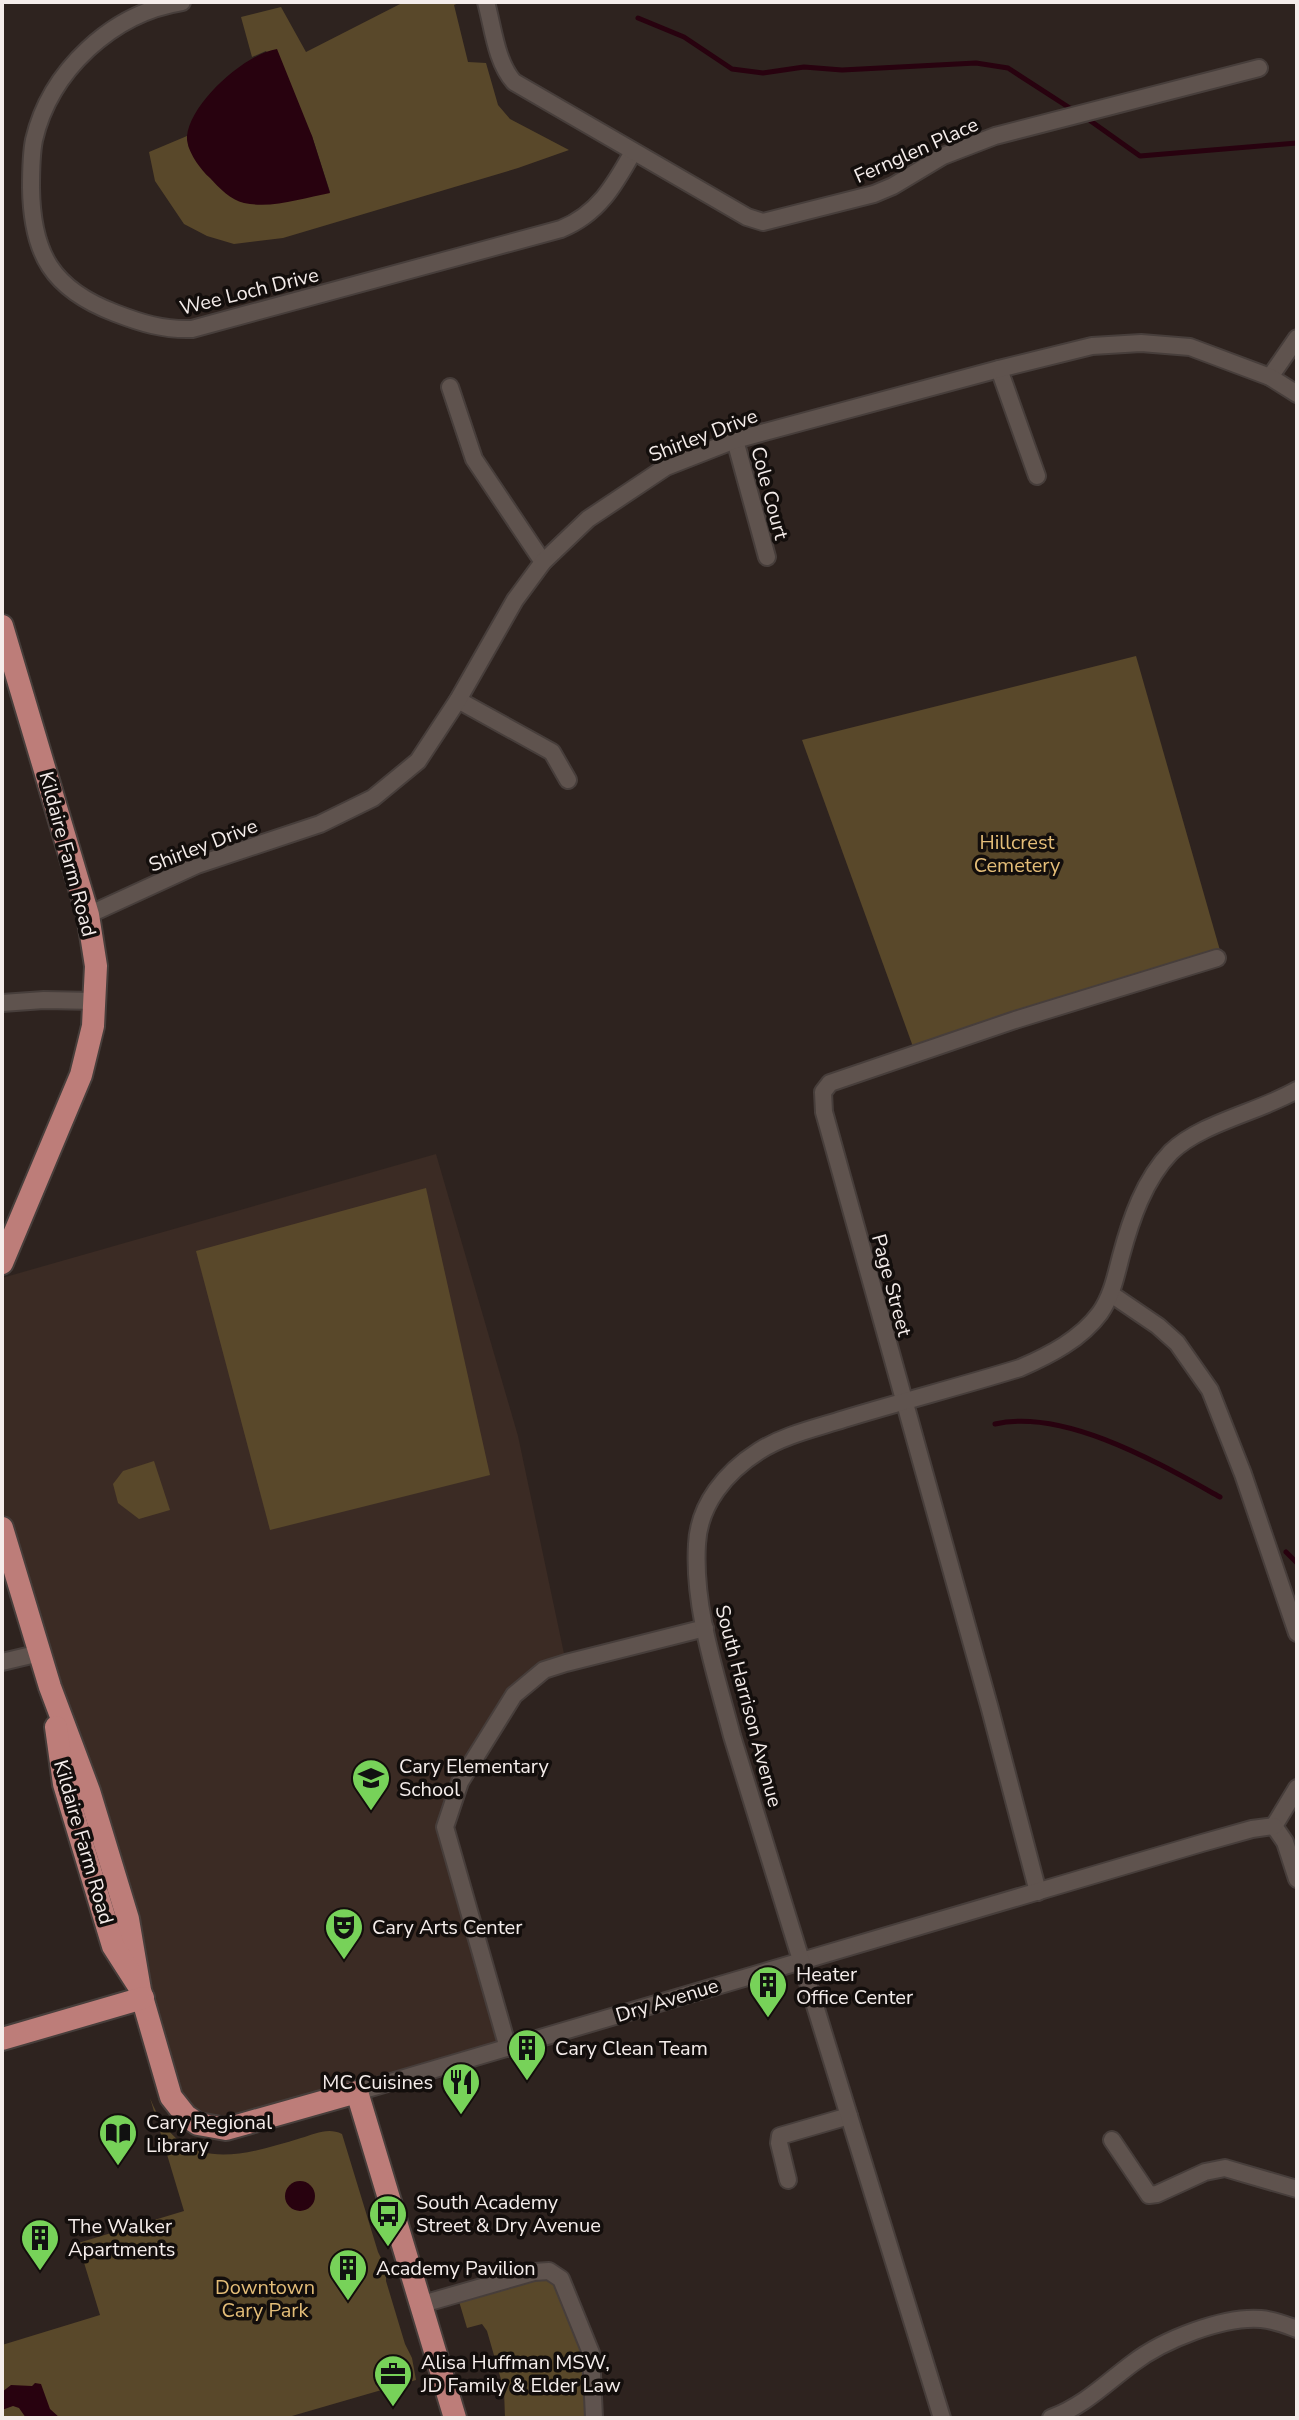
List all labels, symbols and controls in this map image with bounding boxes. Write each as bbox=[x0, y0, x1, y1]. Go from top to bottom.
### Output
street label: Fernglen Place bbox=[850, 111, 983, 190]
street label: Wee Loch Drive bbox=[177, 261, 321, 322]
street label: Shirley Drive bbox=[645, 402, 762, 469]
street label: Cole Court bbox=[744, 444, 795, 544]
street label: Kildaire Farm Road bbox=[33, 769, 103, 940]
street label: Shirley Drive bbox=[145, 812, 262, 879]
park label: Hillcrest Cemetery bbox=[974, 829, 1061, 879]
street label: Page Street bbox=[865, 1231, 918, 1340]
street label: South Harrison Avenue bbox=[709, 1602, 789, 1810]
place label: Cary Elementary School bbox=[399, 1753, 550, 1803]
street label: Kildaire Farm Road bbox=[47, 1757, 120, 1927]
school or university icon: Cary Elementary School bbox=[350, 1757, 392, 1812]
theatre icon: Cary Arts Center bbox=[323, 1906, 365, 1961]
place label: Cary Arts Center bbox=[372, 1914, 522, 1941]
place label: Heater Office Center bbox=[796, 1961, 913, 2011]
building icon: Heater Office Center bbox=[747, 1964, 789, 2019]
street label: Dry Avenue bbox=[612, 1972, 722, 2029]
building icon: Cary Clean Team bbox=[506, 2027, 548, 2082]
place label: Cary Clean Team bbox=[555, 2035, 708, 2062]
restaurant icon: MC Cuisines bbox=[440, 2061, 482, 2116]
place label: MC Cuisines bbox=[322, 2069, 433, 2096]
place label: Cary Regional Library bbox=[146, 2109, 272, 2159]
library icon: Cary Regional Library bbox=[97, 2112, 139, 2167]
place label: South Academy Street & Dry Avenue bbox=[416, 2189, 601, 2239]
bus stop icon: South Academy Street & Dry Avenue bbox=[367, 2193, 409, 2248]
place label: The Walker Apartments bbox=[68, 2213, 175, 2263]
building icon: The Walker Apartments bbox=[19, 2217, 61, 2272]
building icon: Academy Pavilion bbox=[327, 2247, 369, 2302]
place label: Academy Pavilion bbox=[376, 2255, 536, 2282]
park label: Downtown Cary Park bbox=[215, 2274, 315, 2324]
place label: Alisa Huffman MSW, JD Family & Elder Law bbox=[420, 2349, 621, 2399]
office icon: Alisa Huffman MSW, JD Family & Elder Law bbox=[372, 2353, 414, 2408]

